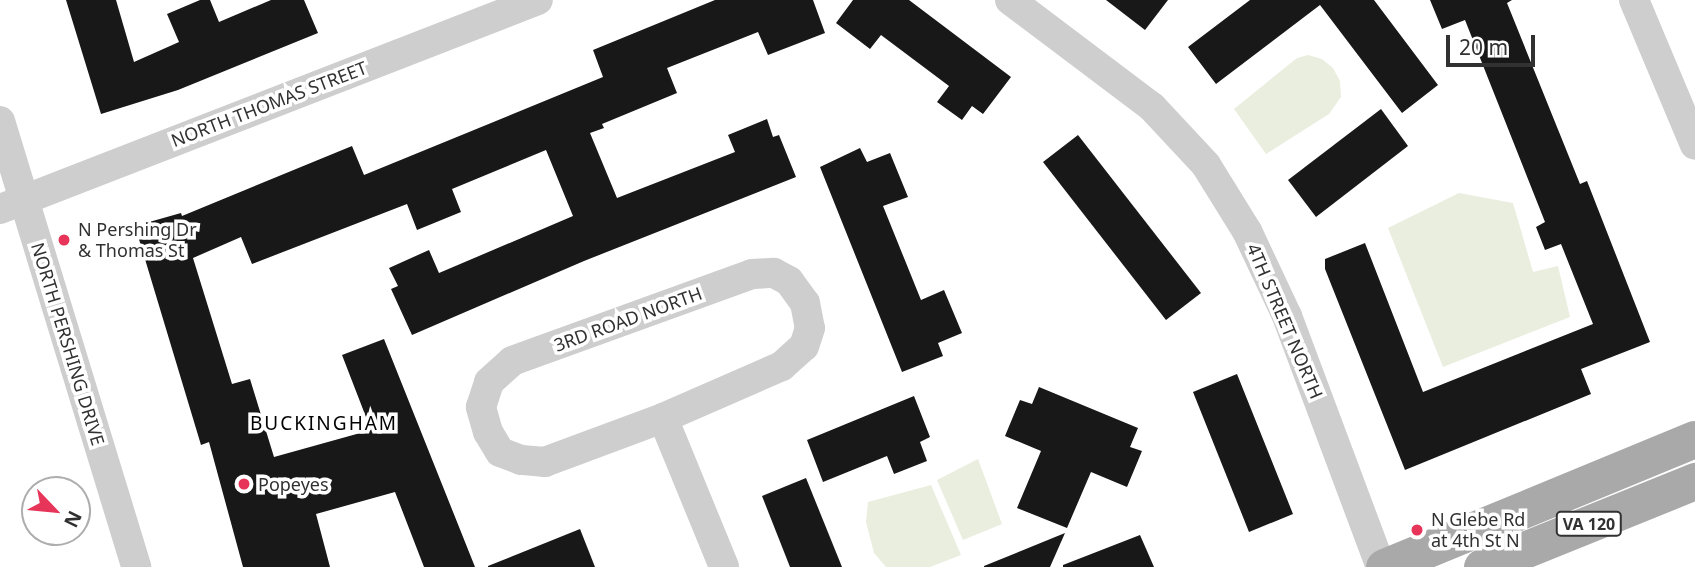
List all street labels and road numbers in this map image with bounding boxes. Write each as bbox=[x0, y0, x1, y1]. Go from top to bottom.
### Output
street label: NORTH THOMAS STREET bbox=[168, 57, 370, 151]
street label: NORTH PERSHING DRIVE bbox=[27, 240, 109, 448]
street label: 4TH STREET NORTH bbox=[1243, 240, 1327, 402]
street label: 3RD ROAD NORTH bbox=[551, 282, 705, 356]
road number: VA 120 bbox=[1556, 512, 1622, 537]

